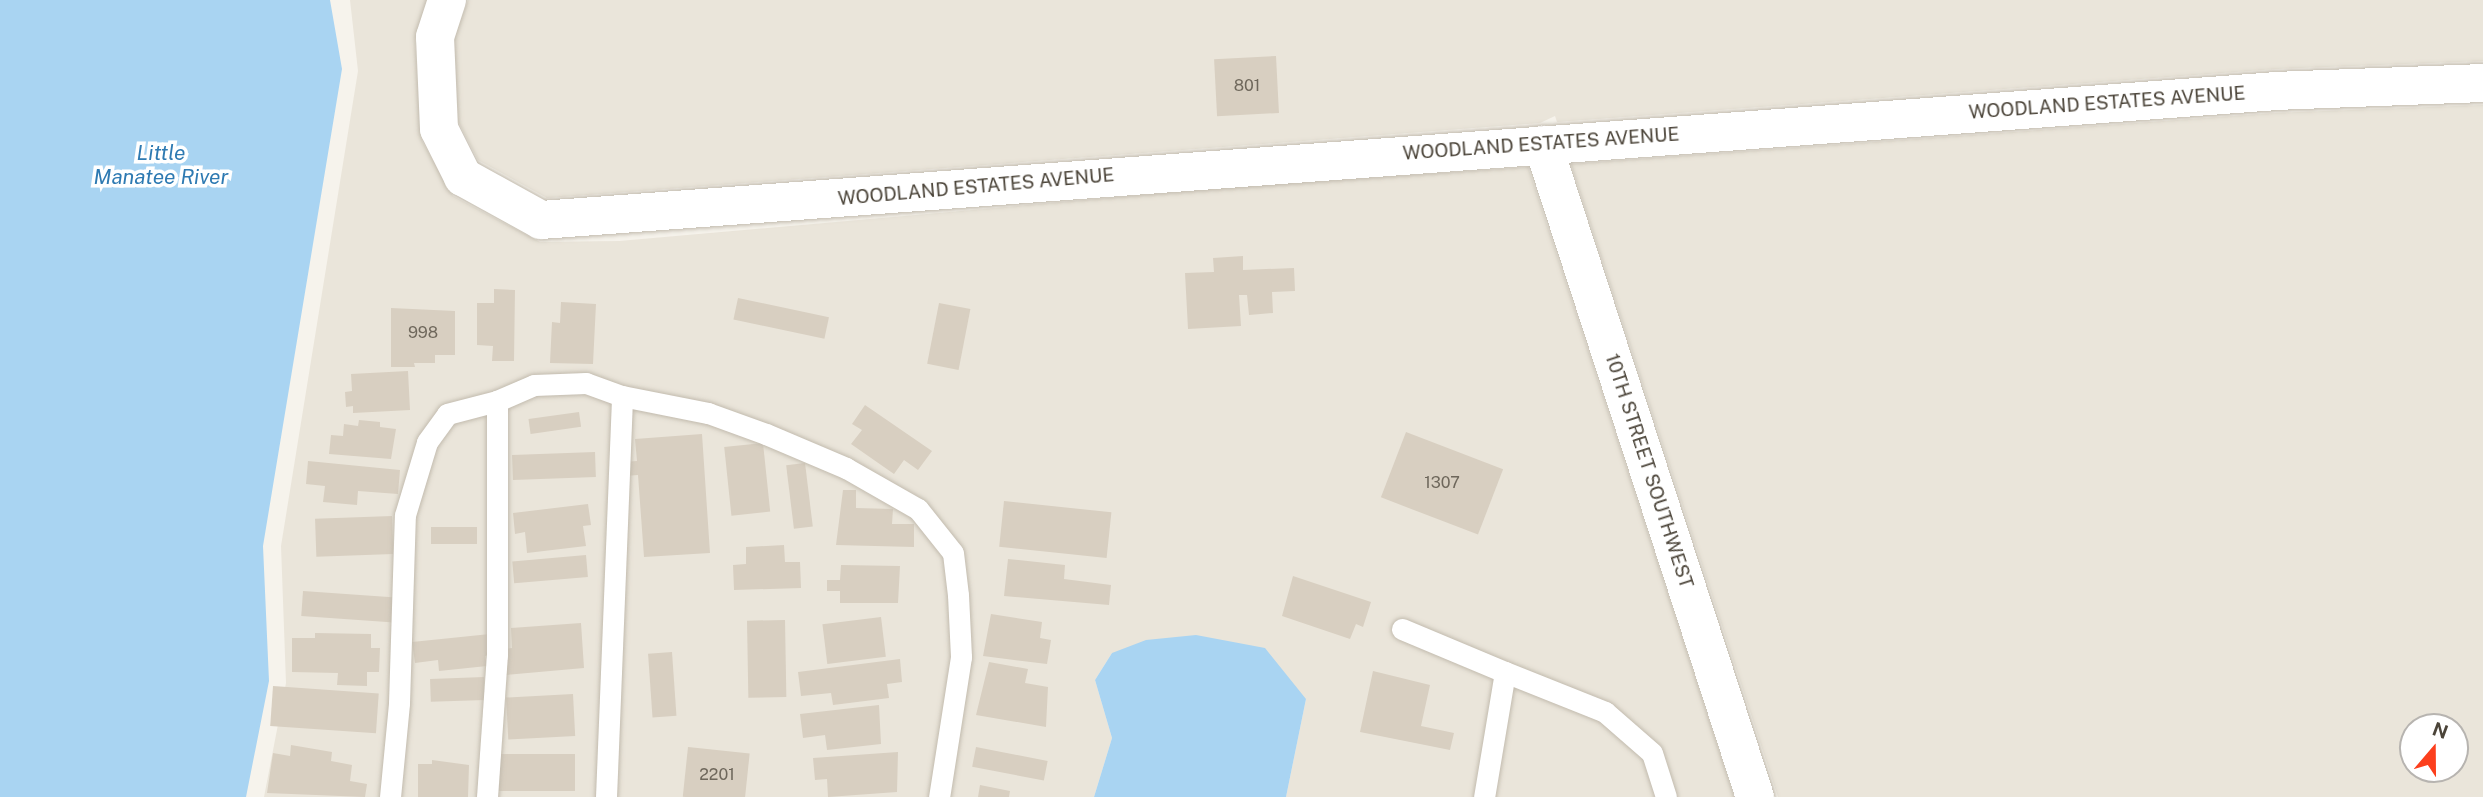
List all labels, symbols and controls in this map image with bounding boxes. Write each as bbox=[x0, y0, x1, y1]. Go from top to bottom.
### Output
house number: 801 bbox=[1234, 76, 1260, 96]
street label: WOODLAND ESTATES AVENUE bbox=[1968, 82, 2246, 124]
street label: WOODLAND ESTATES AVENUE bbox=[1402, 123, 1680, 165]
water label: Little Manatee River bbox=[94, 140, 228, 190]
street label: WOODLAND ESTATES AVENUE bbox=[837, 164, 1115, 210]
house number: 998 bbox=[408, 323, 438, 343]
street label: 10TH STREET SOUTHWEST bbox=[1600, 351, 1698, 591]
house number: 1307 bbox=[1424, 473, 1460, 493]
north arrow bbox=[2399, 713, 2469, 783]
text: N bbox=[2430, 717, 2451, 743]
house number: 2201 bbox=[699, 765, 735, 785]

